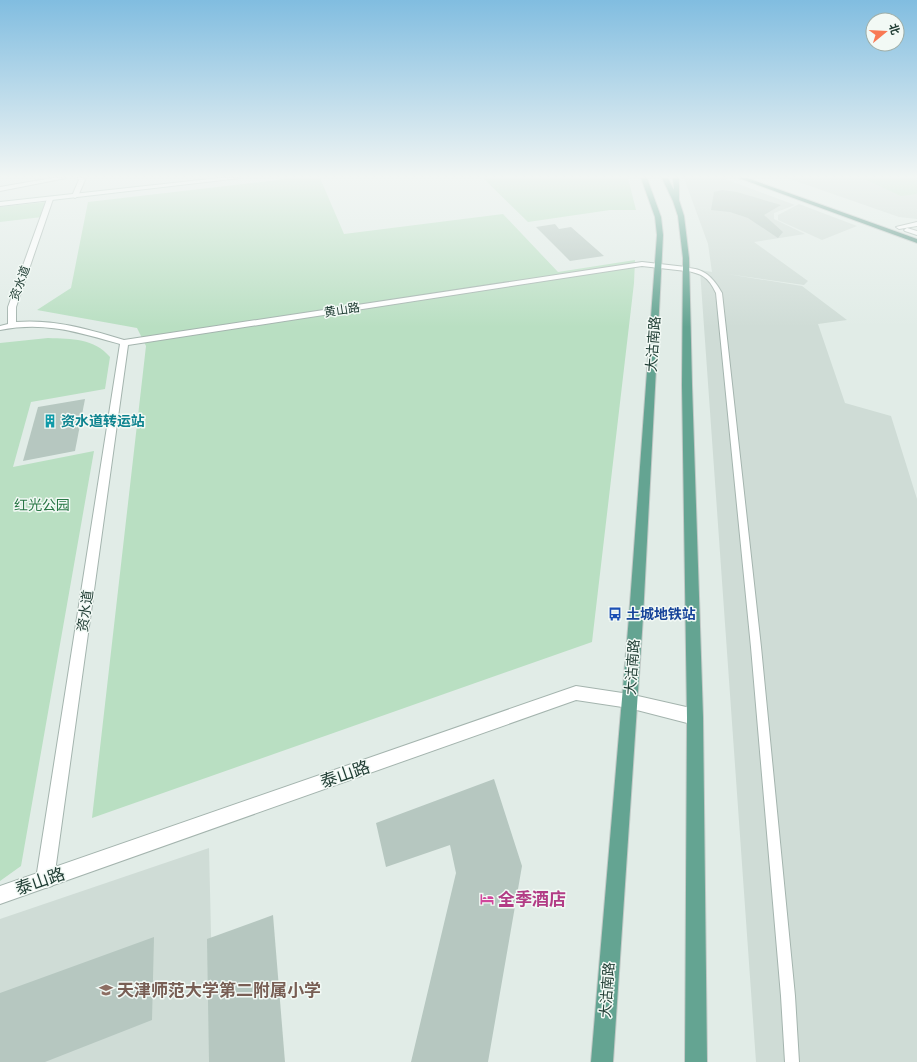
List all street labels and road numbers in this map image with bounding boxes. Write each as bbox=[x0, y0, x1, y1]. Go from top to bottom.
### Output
street label: 资水道 bbox=[7, 264, 33, 302]
street label: 黄山路 bbox=[323, 300, 361, 320]
street label: 大沽南路 bbox=[643, 316, 664, 373]
street label: 资水道 bbox=[74, 589, 97, 633]
street label: 大沽南路 bbox=[622, 639, 643, 696]
street label: 泰山路 bbox=[318, 756, 373, 793]
street label: 泰山路 bbox=[13, 863, 68, 900]
street label: 大沽南路 bbox=[597, 962, 618, 1019]

